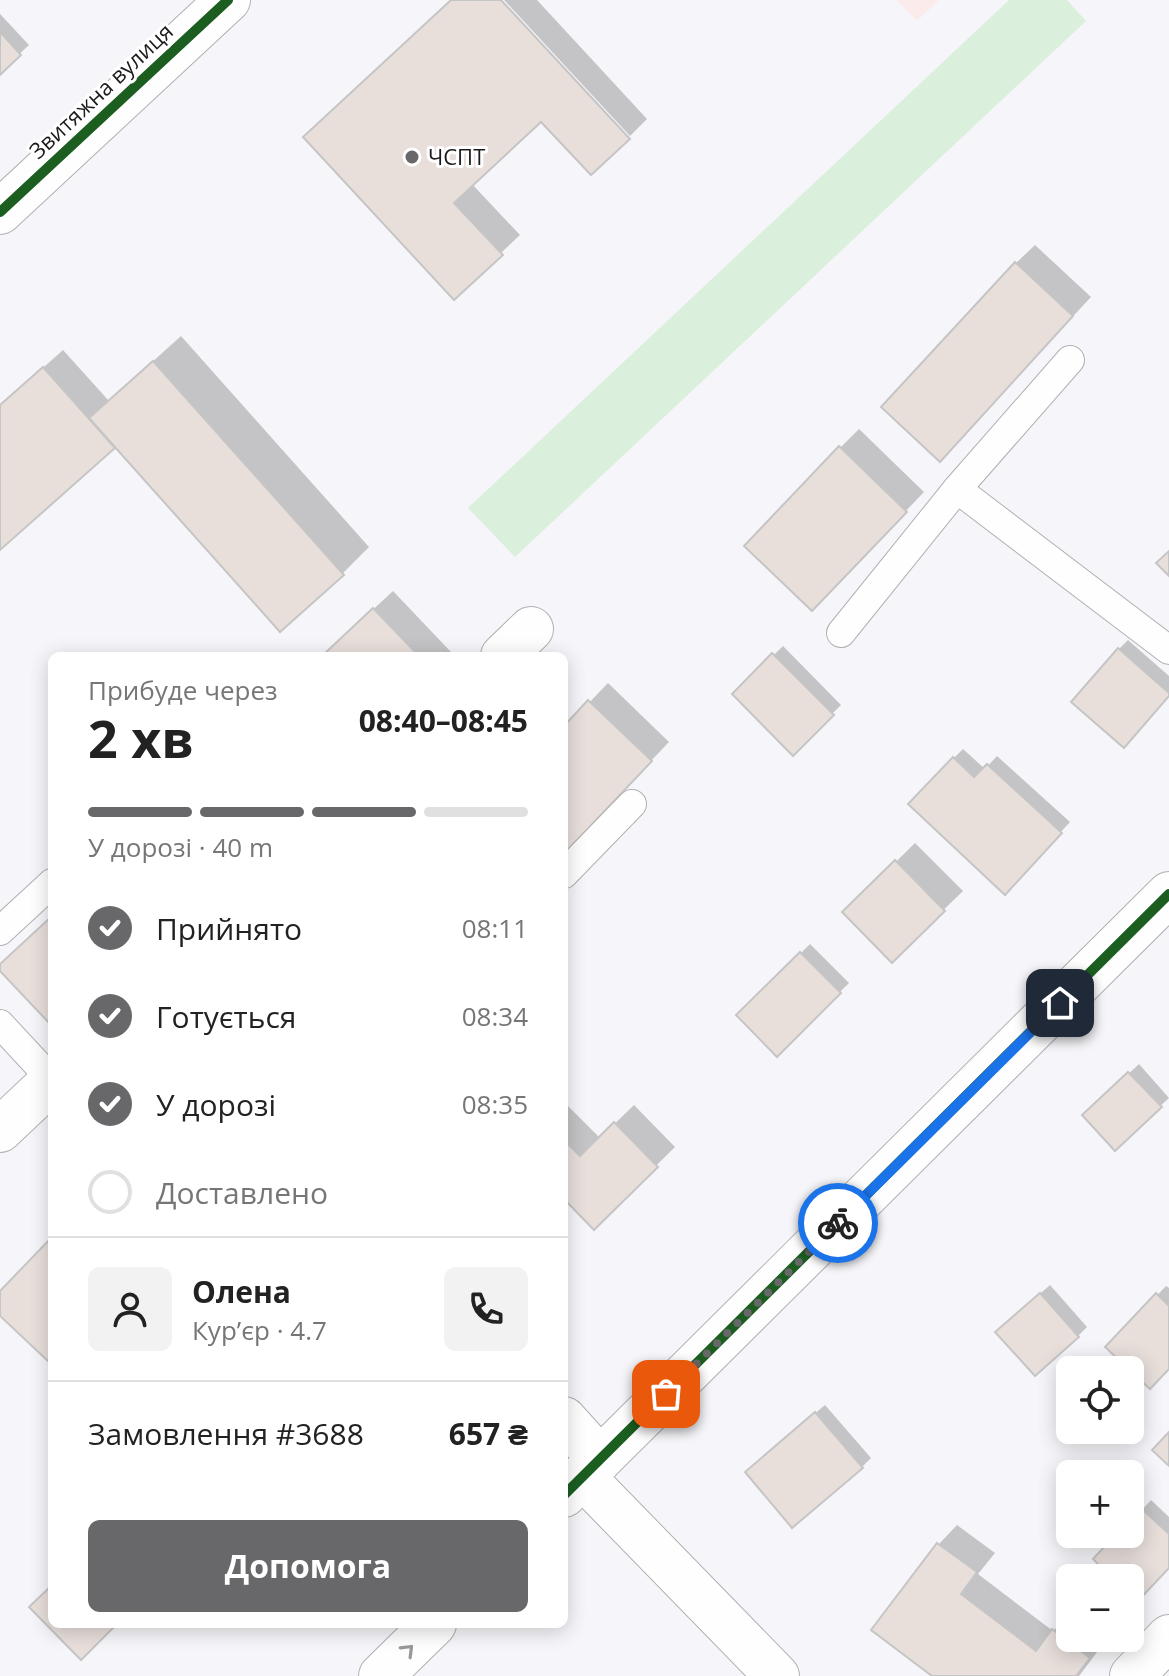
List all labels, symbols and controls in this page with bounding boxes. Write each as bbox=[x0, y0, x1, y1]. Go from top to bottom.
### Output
street label: Звитяжна вулиця bbox=[22, 16, 179, 165]
place label: ЧСПТ bbox=[428, 141, 485, 171]
marker: ЧСПТ bbox=[403, 148, 421, 166]
text: Прибуде через bbox=[88, 672, 278, 708]
text: 08:40–08:45 bbox=[359, 700, 528, 741]
text: 2 хв bbox=[88, 702, 194, 773]
text: У дорозі · 40 m bbox=[88, 829, 273, 865]
icon: check bbox=[88, 906, 132, 950]
text: Прийнято bbox=[156, 908, 302, 949]
text: 08:11 bbox=[462, 910, 528, 946]
pin bbox=[1026, 969, 1094, 1037]
icon: home bbox=[1038, 981, 1082, 1025]
icon: check bbox=[88, 994, 132, 1038]
text: Готується bbox=[156, 996, 296, 1037]
text: 08:34 bbox=[462, 998, 528, 1034]
icon: check bbox=[88, 1082, 132, 1126]
text: У дорозі bbox=[156, 1084, 276, 1125]
text: 08:35 bbox=[462, 1086, 528, 1122]
text: Доставлено bbox=[156, 1172, 328, 1213]
courier bbox=[798, 1183, 878, 1263]
icon: bike bbox=[816, 1201, 860, 1245]
button: person bbox=[88, 1267, 172, 1351]
button: phone bbox=[444, 1267, 528, 1351]
text: Олена bbox=[192, 1271, 291, 1312]
text: Кур’єр · 4.7 bbox=[192, 1312, 327, 1348]
map controls bbox=[1056, 1356, 1144, 1652]
button: locate bbox=[1056, 1356, 1144, 1444]
pin bbox=[632, 1360, 700, 1428]
icon: bag bbox=[644, 1372, 688, 1416]
text: Замовлення #3688 bbox=[88, 1413, 364, 1454]
text: 657 ₴ bbox=[449, 1413, 528, 1454]
button: + bbox=[1056, 1460, 1144, 1548]
button: Допомога bbox=[88, 1520, 528, 1612]
button: − bbox=[1056, 1564, 1144, 1652]
one-way arrow bbox=[399, 1645, 413, 1659]

